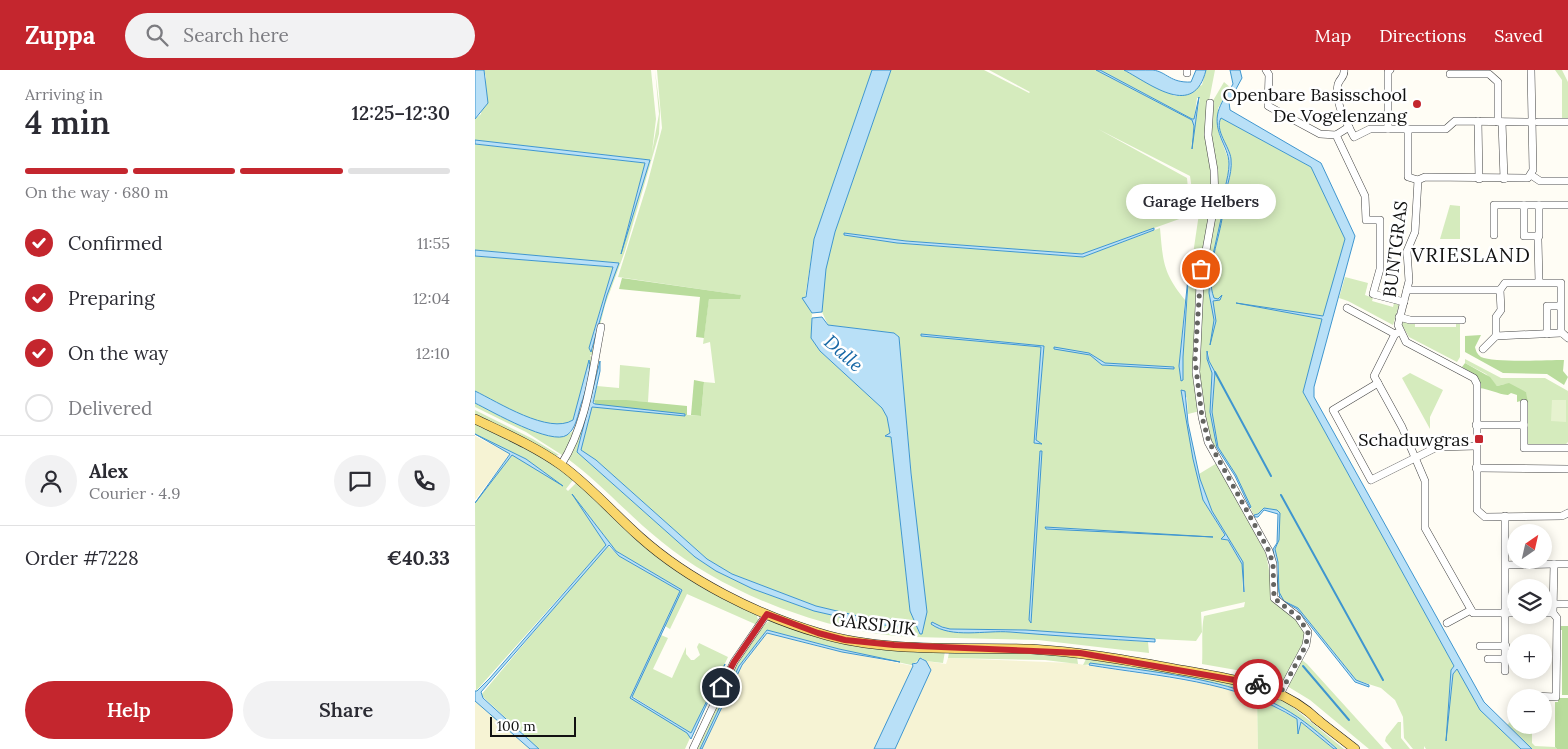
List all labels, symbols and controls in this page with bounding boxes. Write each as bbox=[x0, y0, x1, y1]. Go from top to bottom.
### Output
search box bbox=[125, 13, 475, 58]
text: Zuppa bbox=[25, 20, 95, 51]
icon: search bbox=[143, 21, 171, 49]
text: Search here bbox=[183, 23, 289, 47]
text: Map bbox=[1315, 24, 1351, 47]
text: Directions bbox=[1379, 24, 1466, 47]
text: Saved bbox=[1494, 24, 1543, 47]
place label: Openbare Basisschool De Vogelenzang bbox=[1223, 83, 1408, 127]
text: Arriving in bbox=[25, 84, 103, 104]
marker: Openbare Basisschool De Vogelenzang bbox=[1411, 98, 1423, 110]
text: 12:25–12:30 bbox=[352, 101, 450, 125]
text: 4 min bbox=[25, 102, 110, 143]
text: On the way · 680 m bbox=[25, 182, 169, 202]
callout: Garage Helbers bbox=[1126, 184, 1276, 219]
text: Garage Helbers bbox=[1143, 191, 1259, 211]
street label: BUNTGRAS bbox=[1378, 199, 1412, 299]
icon: check bbox=[25, 229, 53, 257]
text: Confirmed bbox=[68, 231, 163, 255]
text: 11:55 bbox=[417, 233, 450, 253]
district label: VRIESLAND bbox=[1410, 242, 1531, 267]
pin bbox=[1180, 248, 1222, 290]
icon: bag bbox=[1187, 255, 1215, 283]
icon: check bbox=[25, 284, 53, 312]
text: Preparing bbox=[68, 286, 155, 310]
text: 12:04 bbox=[413, 288, 450, 308]
water label: Dalle bbox=[820, 329, 868, 377]
icon: check bbox=[25, 339, 53, 367]
text: On the way bbox=[68, 341, 168, 365]
text: 12:10 bbox=[416, 343, 450, 363]
text: Delivered bbox=[68, 396, 152, 420]
place label: Schaduwgras bbox=[1358, 428, 1469, 451]
marker: Schaduwgras bbox=[1473, 433, 1485, 445]
button: person bbox=[25, 455, 77, 507]
button: chat bbox=[334, 455, 386, 507]
button: phone bbox=[398, 455, 450, 507]
text: Alex bbox=[89, 459, 128, 483]
text: Courier · 4.9 bbox=[89, 483, 180, 503]
north arrow bbox=[1507, 524, 1553, 569]
map controls bbox=[1507, 524, 1552, 734]
text: Order #7228 bbox=[25, 546, 139, 570]
text: €40.33 bbox=[387, 546, 450, 570]
button: layers bbox=[1507, 579, 1552, 624]
street label: GARSDIJK bbox=[831, 607, 918, 641]
button: + bbox=[1507, 634, 1552, 679]
courier bbox=[1233, 659, 1283, 709]
pin bbox=[700, 666, 742, 708]
icon: bike bbox=[1244, 670, 1272, 698]
icon: home bbox=[707, 673, 735, 701]
button: Help bbox=[25, 681, 233, 739]
button: Share bbox=[243, 681, 450, 739]
button: − bbox=[1507, 689, 1552, 734]
scale bar bbox=[490, 714, 576, 737]
text: 100 m bbox=[497, 717, 536, 735]

